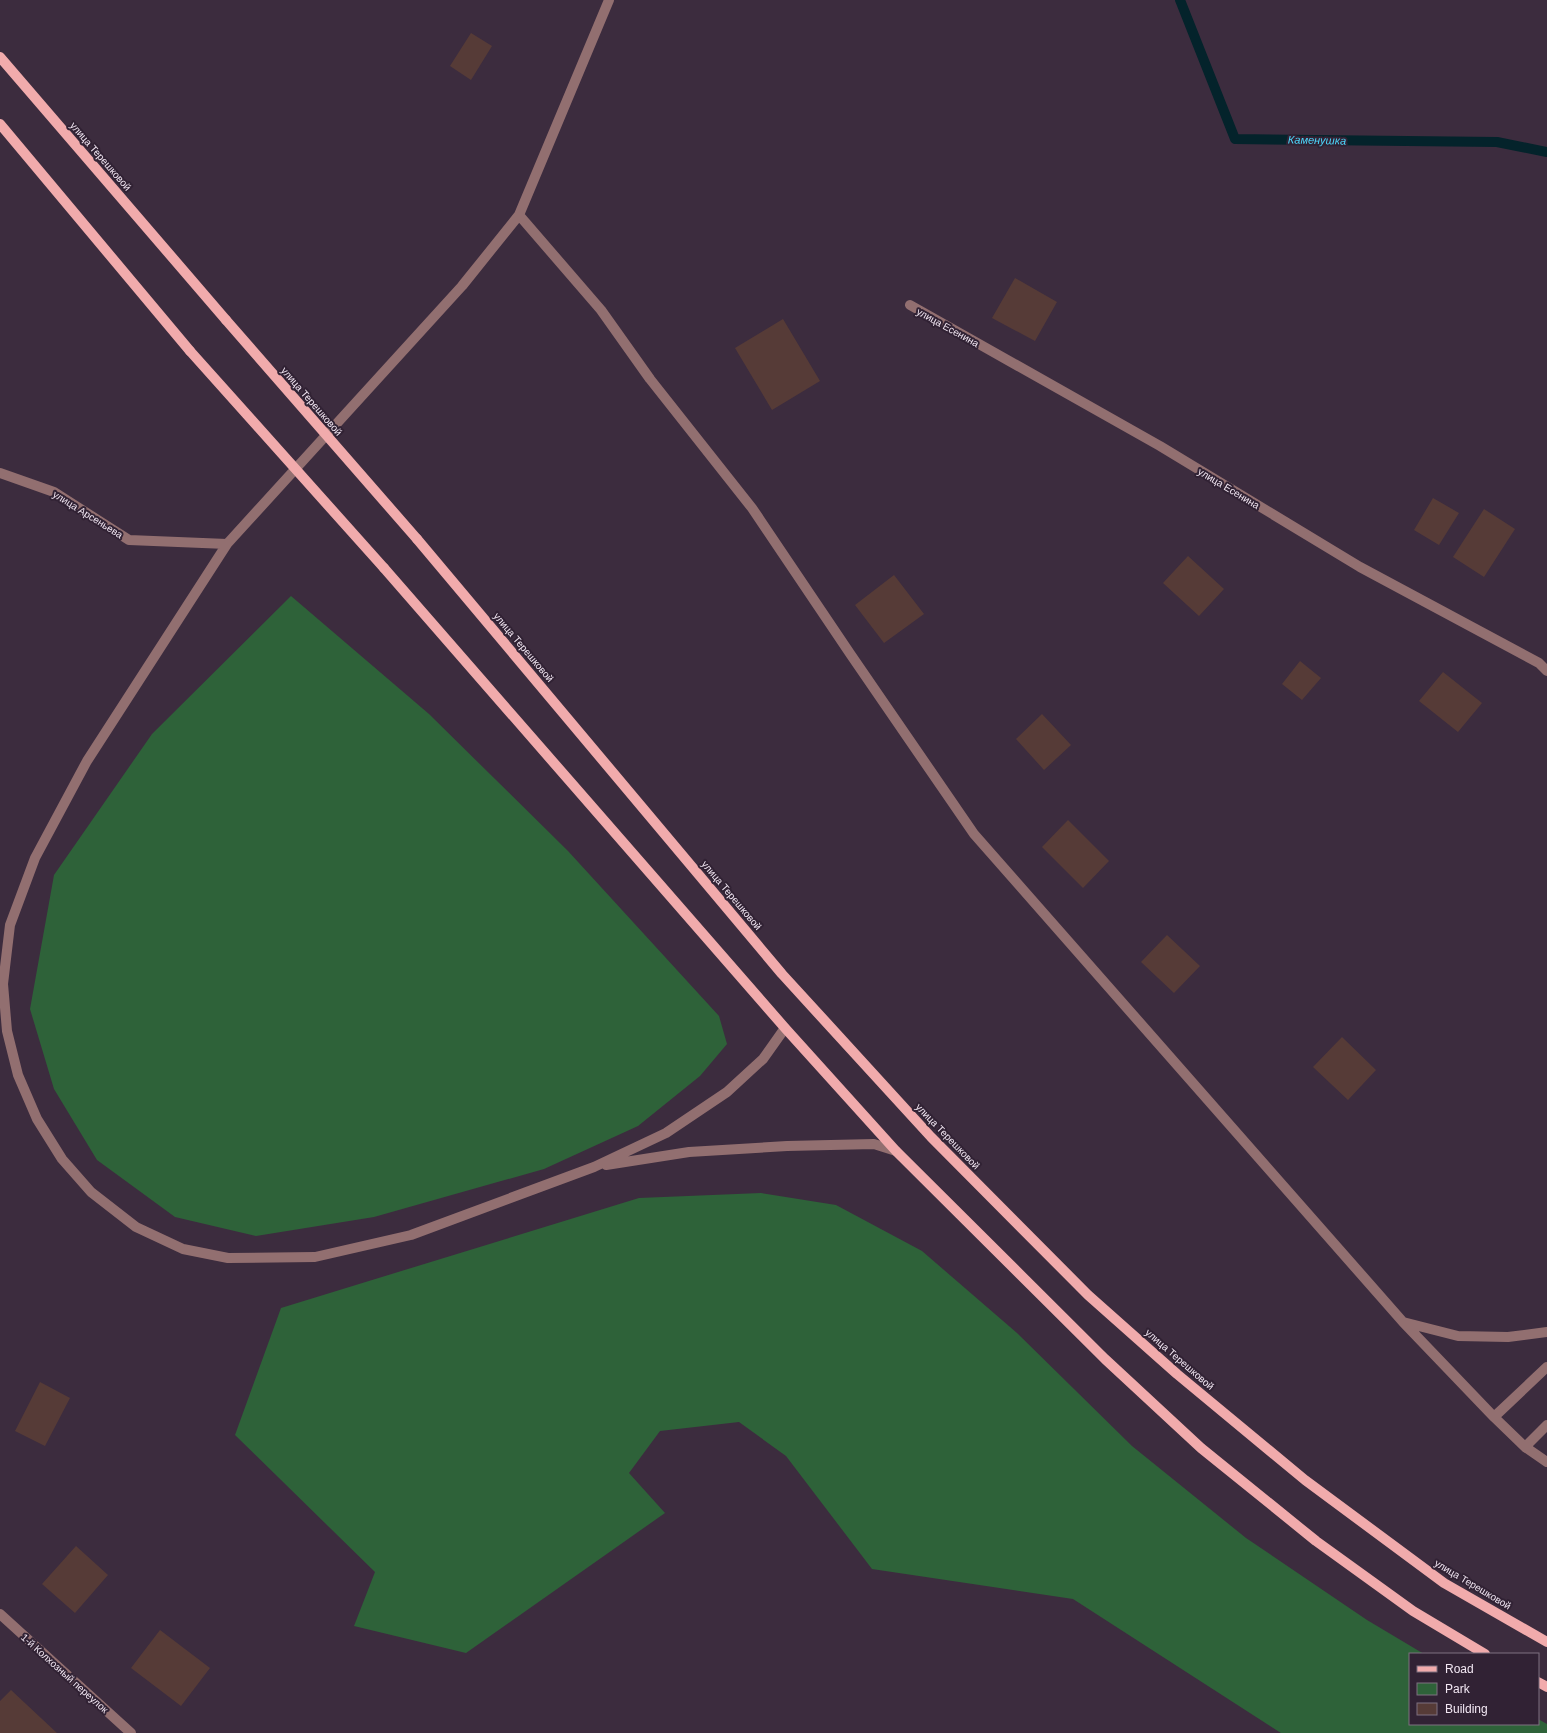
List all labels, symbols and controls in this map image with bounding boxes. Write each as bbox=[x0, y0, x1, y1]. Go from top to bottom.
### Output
street label: улица Терешковой bbox=[68, 120, 133, 193]
water label: Каменушка bbox=[1288, 133, 1346, 147]
street label: улица Есенина bbox=[915, 306, 981, 349]
street label: улица Терешковой bbox=[279, 365, 344, 438]
street label: улица Есенина bbox=[1196, 466, 1262, 511]
street label: улица Арсеньева bbox=[51, 489, 125, 541]
street label: улица Терешковой bbox=[491, 610, 556, 684]
street label: улица Терешковой bbox=[699, 858, 764, 932]
street label: улица Терешковой bbox=[913, 1101, 982, 1171]
street label: улица Терешковой bbox=[1143, 1327, 1216, 1392]
street label: улица Терешковой bbox=[1433, 1557, 1513, 1612]
street label: 1-й Колхозный переулок bbox=[19, 1632, 111, 1716]
legend bbox=[1409, 1653, 1539, 1725]
text: Road bbox=[1445, 1662, 1474, 1676]
text: Park bbox=[1445, 1682, 1471, 1696]
text: Building bbox=[1445, 1702, 1488, 1716]

